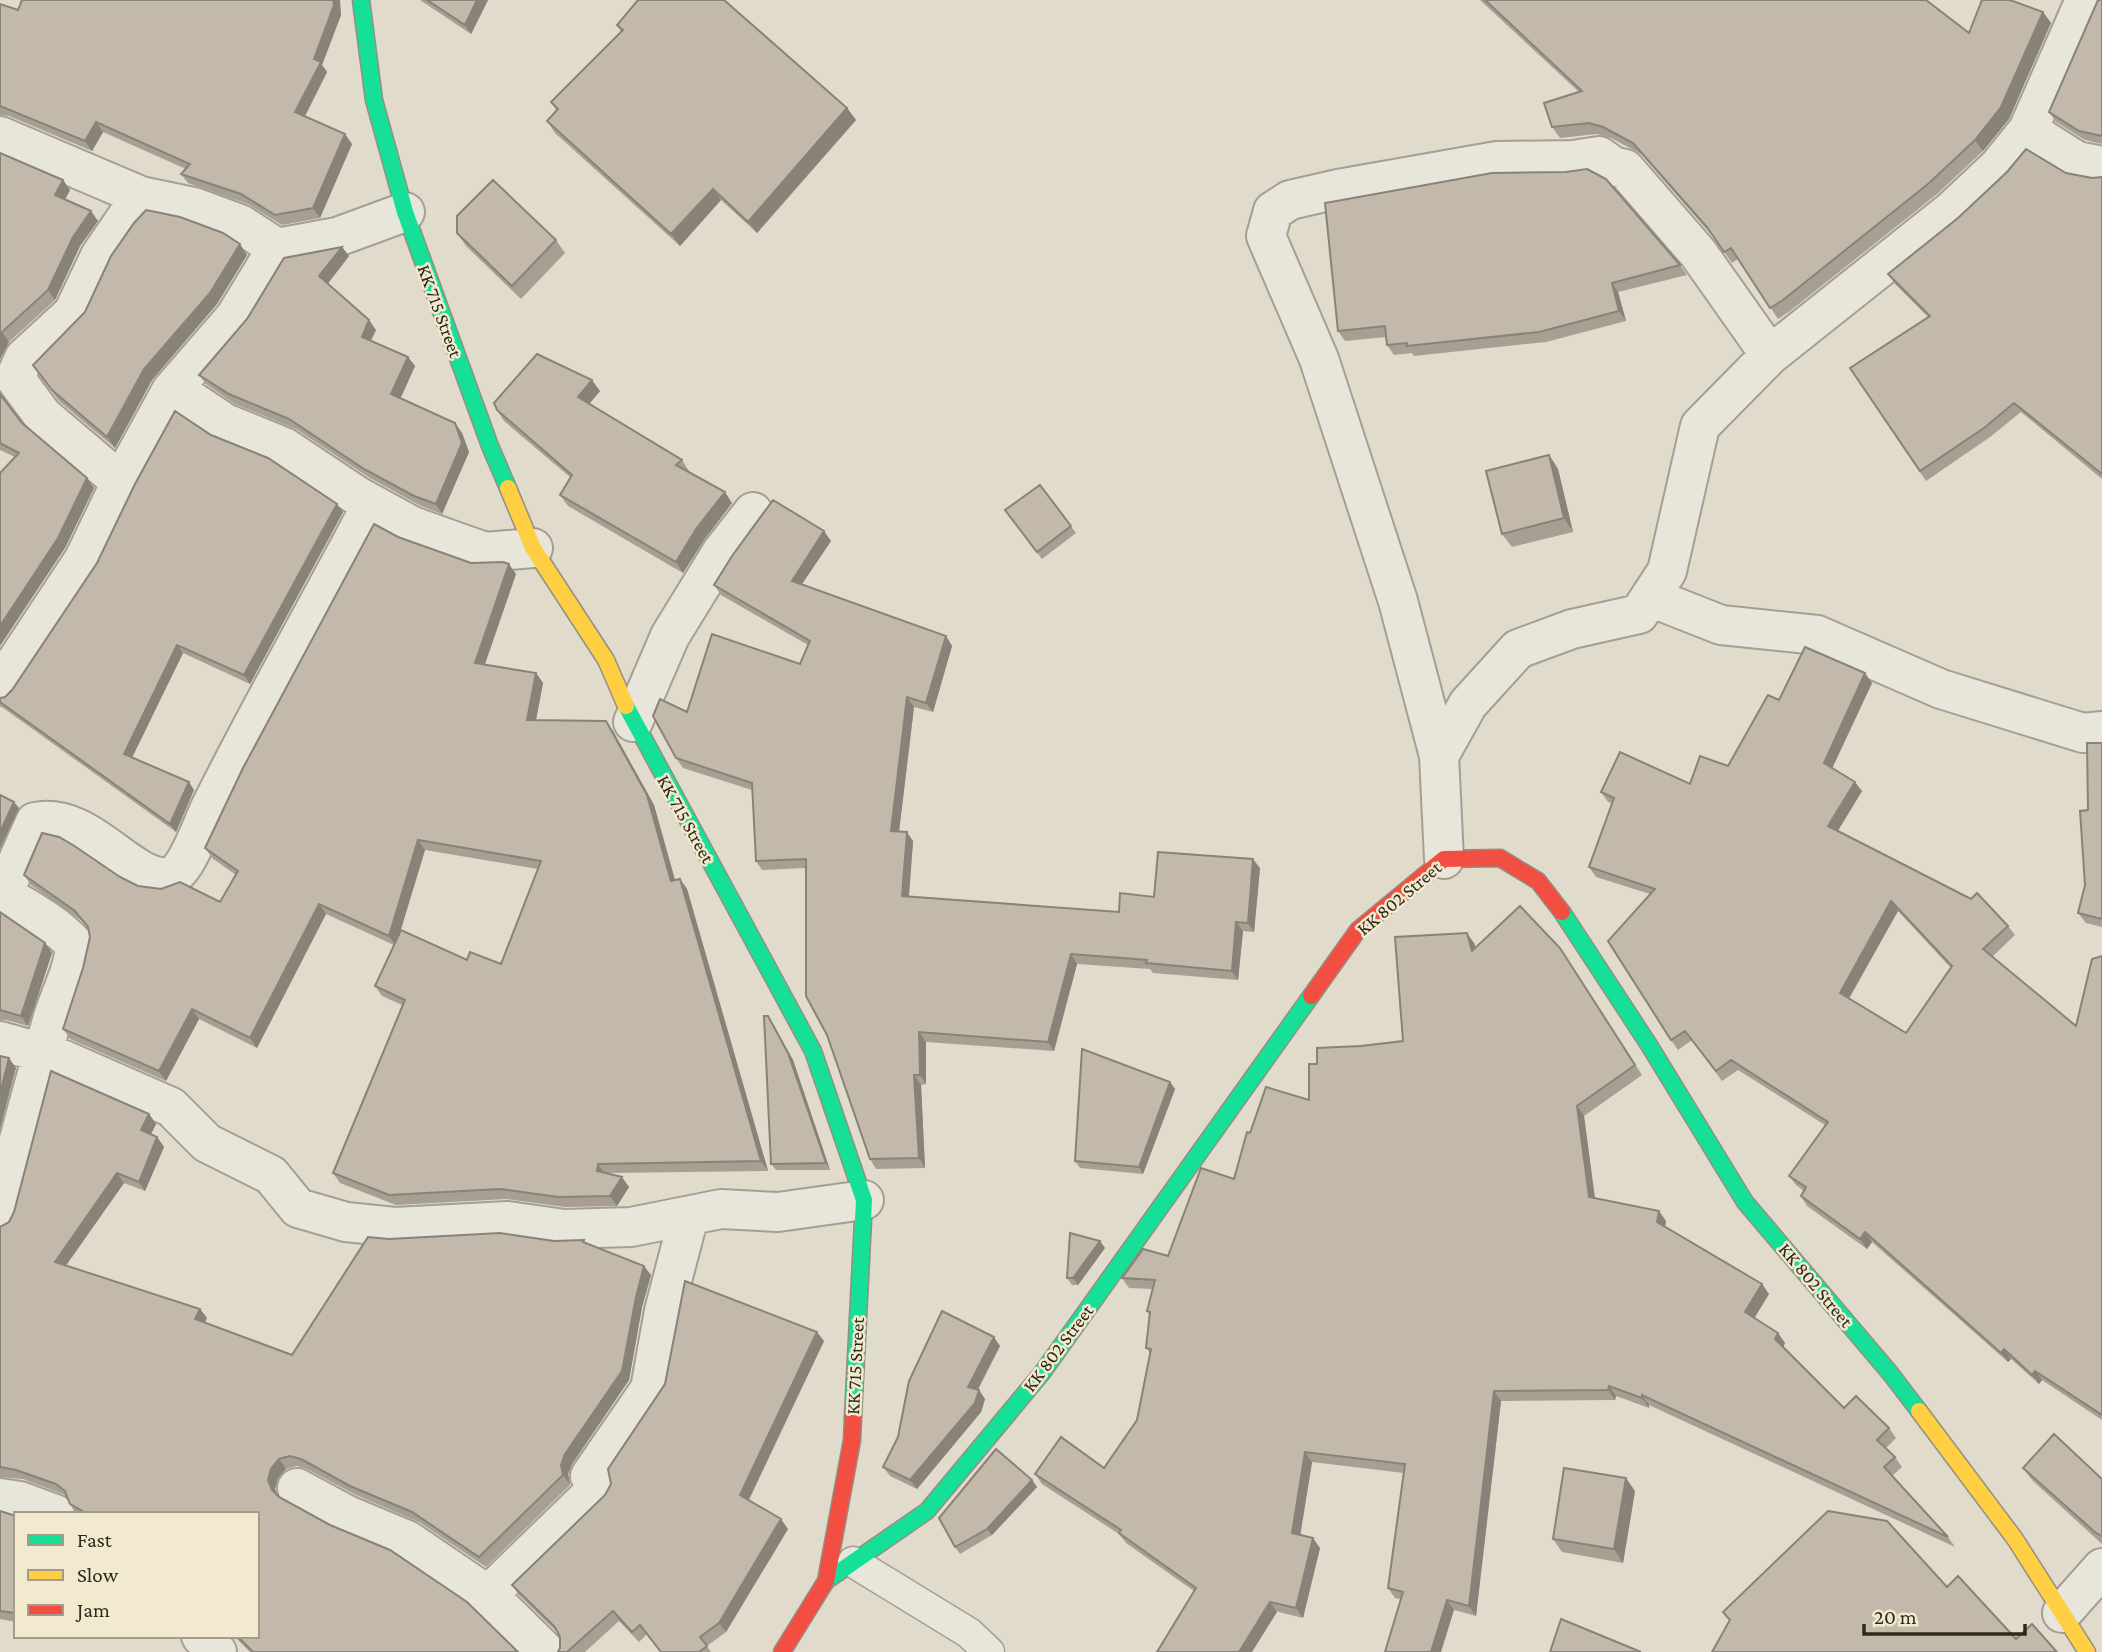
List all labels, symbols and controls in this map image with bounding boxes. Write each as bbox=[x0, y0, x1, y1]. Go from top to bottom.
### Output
street label: KK 715 Street bbox=[413, 262, 467, 361]
street label: KK 715 Street bbox=[653, 771, 719, 867]
street label: KK 802 Street bbox=[1353, 856, 1446, 939]
street label: KK 802 Street bbox=[1775, 1239, 1858, 1332]
street label: KK 802 Street bbox=[1019, 1300, 1098, 1396]
street label: KK 715 Street bbox=[842, 1316, 868, 1415]
legend bbox=[14, 1512, 259, 1638]
text: Fast bbox=[77, 1528, 113, 1552]
text: Slow bbox=[77, 1563, 119, 1587]
scale bar bbox=[1864, 1592, 2025, 1636]
text: Jam bbox=[75, 1598, 110, 1622]
text: 20 m bbox=[1874, 1605, 1917, 1629]

